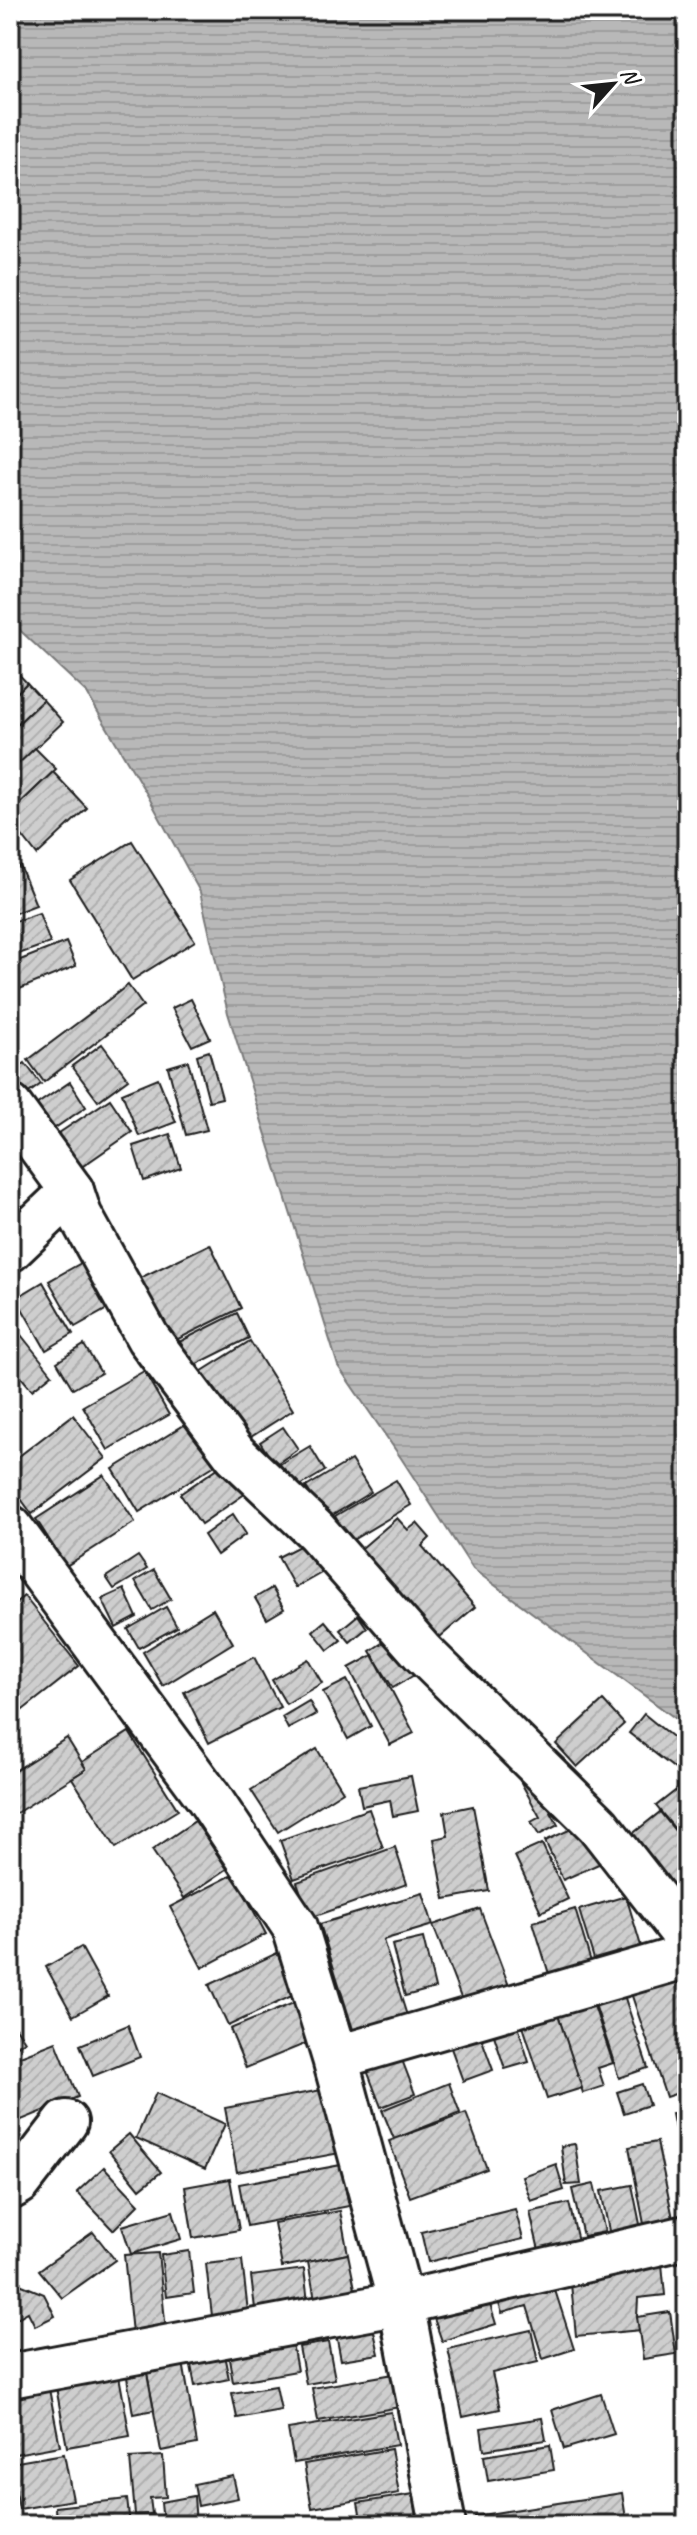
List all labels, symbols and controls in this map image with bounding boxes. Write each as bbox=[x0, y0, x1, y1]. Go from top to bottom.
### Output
north arrow bbox=[573, 44, 653, 124]
text: N bbox=[614, 63, 647, 91]

